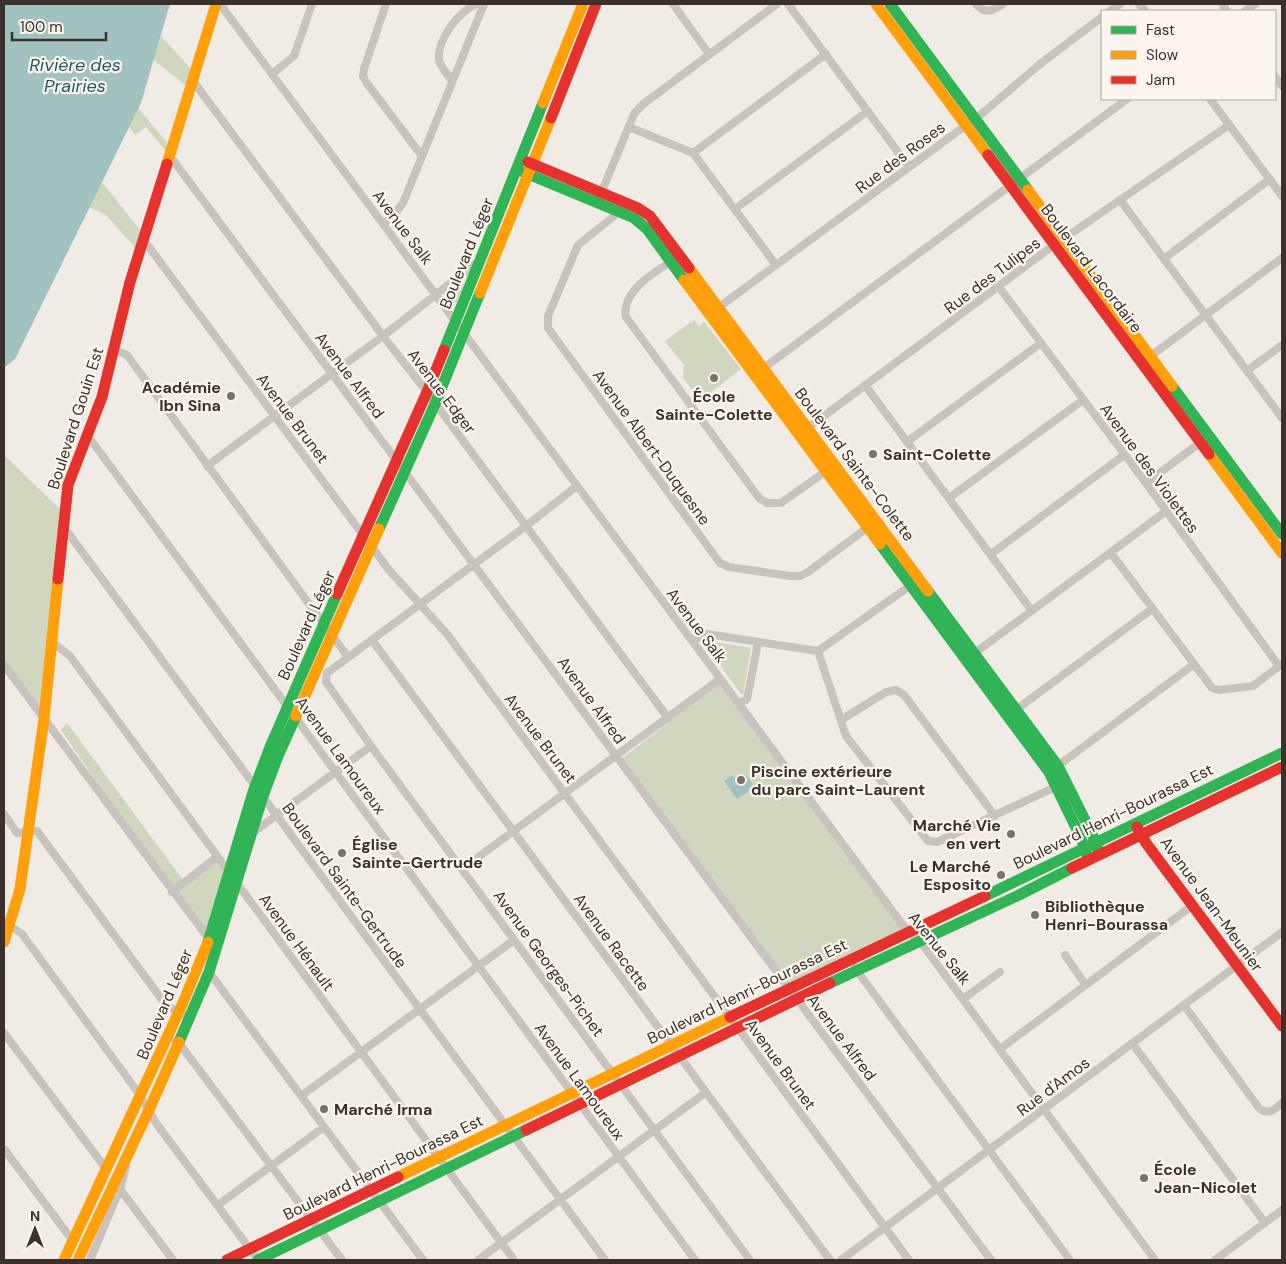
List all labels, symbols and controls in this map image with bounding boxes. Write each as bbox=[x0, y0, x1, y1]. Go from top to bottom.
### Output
scale bar bbox=[12, 10, 106, 42]
legend bbox=[1101, 10, 1276, 100]
text: 100 m bbox=[20, 17, 63, 37]
text: Fast bbox=[1146, 20, 1175, 40]
text: Slow bbox=[1146, 45, 1179, 65]
water label: Rivière des Prairies bbox=[29, 53, 121, 98]
text: Jam bbox=[1146, 70, 1175, 90]
street label: Rue des Roses bbox=[851, 117, 949, 198]
street label: Avenue Salk bbox=[368, 186, 438, 269]
street label: Boulevard Léger bbox=[435, 194, 498, 312]
street label: Boulevard Lacordaire bbox=[1036, 200, 1147, 337]
street label: Rue des Tulipes bbox=[940, 232, 1045, 318]
street label: Avenue Alfred bbox=[310, 328, 389, 423]
street label: Boulevard Gouin Est bbox=[43, 344, 108, 492]
street label: Avenue Edger bbox=[403, 345, 481, 438]
street label: Avenue Albert-Duquesne bbox=[588, 365, 715, 529]
street label: Avenue Brunet bbox=[252, 369, 333, 468]
marker: École Sainte-Colette bbox=[708, 372, 720, 384]
place label: Académie Ibn Sina bbox=[142, 377, 221, 416]
street label: Boulevard Sainte-Colette bbox=[790, 383, 919, 545]
place label: École Sainte-Colette bbox=[655, 386, 773, 425]
marker: Académie Ibn Sina bbox=[225, 390, 237, 402]
street label: Avenue des Violettes bbox=[1095, 399, 1204, 538]
place label: Saint-Colette bbox=[883, 444, 991, 465]
marker: Saint-Colette bbox=[867, 448, 879, 460]
street label: Boulevard Léger bbox=[273, 567, 340, 683]
street label: Avenue Salk bbox=[662, 584, 732, 667]
street label: Avenue Alfred bbox=[553, 652, 630, 748]
street label: Avenue Brunet bbox=[500, 689, 581, 788]
street label: Avenue Lamoureux bbox=[291, 692, 390, 818]
street label: Boulevard Henri-Bourassa Est bbox=[1010, 759, 1217, 874]
place label: Piscine extérieure du parc Saint-Laurent bbox=[751, 761, 925, 800]
marker: Piscine extérieure du parc Saint-Laurent bbox=[735, 774, 747, 786]
street label: Boulevard Sainte-Gertrude bbox=[277, 798, 412, 972]
place label: Marché Vie en vert bbox=[913, 815, 1001, 854]
marker: Marché Vie en vert bbox=[1005, 828, 1017, 840]
street label: Avenue Jean-Meunier bbox=[1155, 833, 1268, 976]
place label: Église Sainte-Gertrude bbox=[352, 834, 483, 873]
marker: Église Sainte-Gertrude bbox=[336, 847, 348, 859]
place label: Le Marché Esposito bbox=[910, 856, 991, 895]
marker: Le Marché Esposito bbox=[995, 869, 1007, 881]
street label: Avenue Georges-Pichet bbox=[488, 886, 609, 1041]
street label: Avenue Hénault bbox=[254, 889, 339, 995]
street label: Avenue Racette bbox=[569, 889, 654, 995]
place label: Bibliothèque Henri-Bourassa bbox=[1045, 896, 1168, 935]
street label: Avenue Salk bbox=[904, 907, 976, 989]
marker: Bibliothèque Henri-Bourassa bbox=[1029, 909, 1041, 921]
street label: Boulevard Henri-Bourassa Est bbox=[644, 934, 851, 1049]
street label: Boulevard Léger bbox=[132, 946, 197, 1063]
street label: Avenue Alfred bbox=[802, 990, 881, 1085]
street label: Avenue Brunet bbox=[740, 1015, 821, 1114]
street label: Avenue Lamoureux bbox=[530, 1018, 629, 1144]
street label: Rue d'Amos bbox=[1013, 1052, 1094, 1121]
place label: Marché Irma bbox=[334, 1099, 432, 1120]
marker: Marché Irma bbox=[318, 1103, 330, 1115]
street label: Boulevard Henri-Bourassa Est bbox=[280, 1110, 487, 1225]
place label: École Jean-Nicolet bbox=[1154, 1159, 1257, 1198]
marker: École Jean-Nicolet bbox=[1138, 1172, 1150, 1184]
north arrow bbox=[10, 1204, 60, 1254]
text: N bbox=[30, 1207, 40, 1225]

